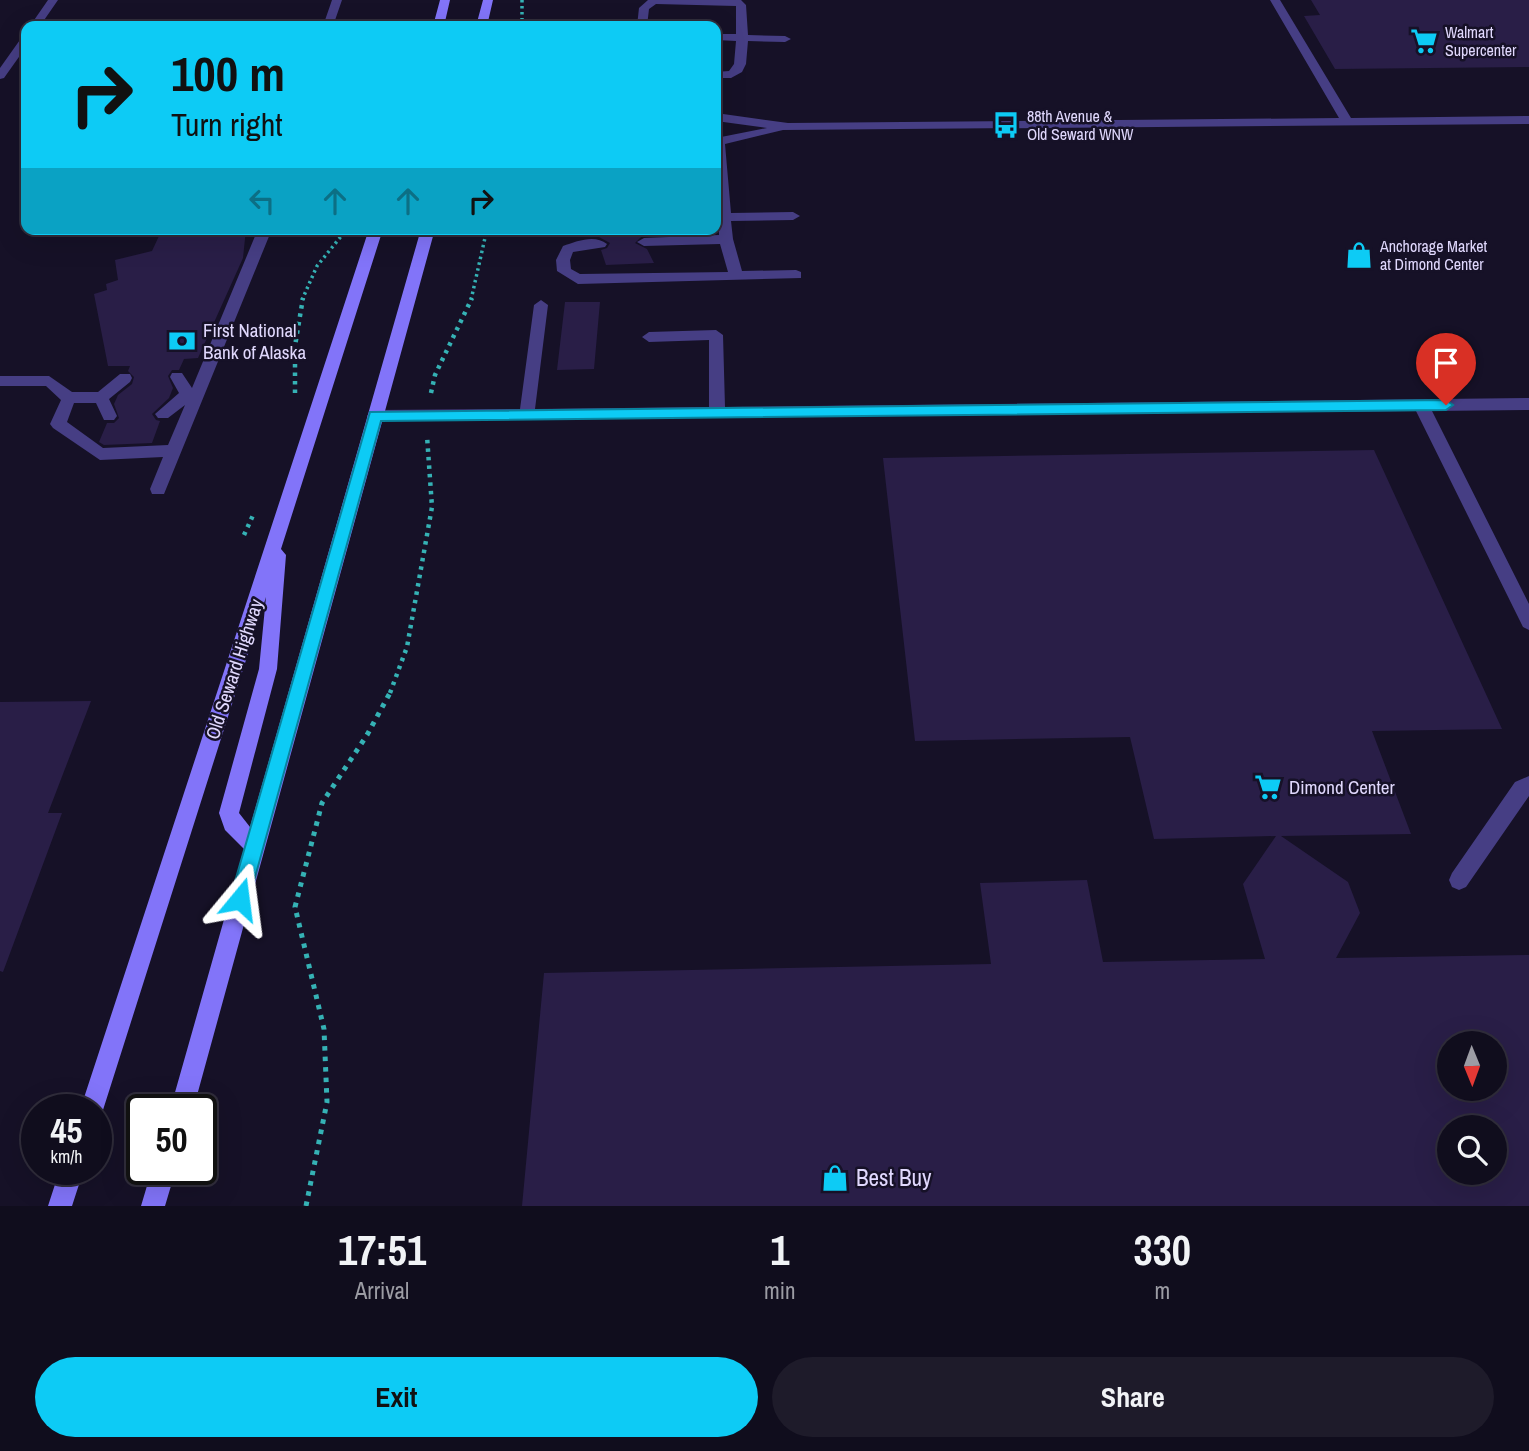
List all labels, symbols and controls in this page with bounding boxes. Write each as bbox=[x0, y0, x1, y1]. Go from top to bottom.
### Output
place label: Walmart Supercenter bbox=[1445, 21, 1517, 61]
supermarket icon: Walmart Supercenter bbox=[1409, 26, 1439, 56]
text: 100 m bbox=[171, 40, 285, 106]
icon: right bbox=[56, 49, 147, 140]
text: Turn right bbox=[171, 103, 283, 146]
place label: 88th Avenue & Old Seward WNW bbox=[1027, 105, 1134, 145]
bus stop icon: 88th Avenue & Old Seward WNW bbox=[991, 110, 1021, 140]
icon: left bbox=[243, 182, 281, 220]
icon: ahead bbox=[316, 182, 354, 220]
icon: ahead bbox=[389, 182, 427, 220]
icon: right bbox=[462, 182, 500, 220]
place label: Anchorage Market at Dimond Center bbox=[1379, 235, 1488, 275]
shop icon: Anchorage Market at Dimond Center bbox=[1344, 240, 1374, 270]
place label: First National Bank of Alaska bbox=[203, 317, 306, 365]
bank icon: First National Bank of Alaska bbox=[167, 326, 197, 356]
pin bbox=[1416, 333, 1476, 405]
icon: arrive bbox=[1427, 344, 1465, 382]
street label: Old Seward Highway bbox=[199, 595, 269, 743]
supermarket icon: Dimond Center bbox=[1253, 772, 1283, 802]
place label: Dimond Center bbox=[1289, 774, 1395, 800]
position arrow bbox=[203, 862, 277, 936]
north arrow bbox=[1437, 1031, 1507, 1101]
map controls bbox=[1437, 1031, 1507, 1185]
speed limit sign: 50 bbox=[126, 1094, 217, 1185]
text: 45 bbox=[51, 1107, 82, 1154]
button: search bbox=[1437, 1115, 1507, 1185]
text: km/h bbox=[51, 1144, 83, 1169]
place label: Best Buy bbox=[856, 1162, 932, 1193]
shop icon: Best Buy bbox=[820, 1163, 850, 1193]
text: 17:51 bbox=[338, 1222, 426, 1278]
text: 1 bbox=[770, 1222, 789, 1278]
text: 330 bbox=[1134, 1222, 1191, 1278]
text: Arrival bbox=[355, 1275, 409, 1306]
text: min bbox=[764, 1275, 796, 1306]
text: m bbox=[1154, 1275, 1170, 1306]
button: Exit bbox=[35, 1357, 758, 1437]
button: Share bbox=[772, 1357, 1494, 1437]

